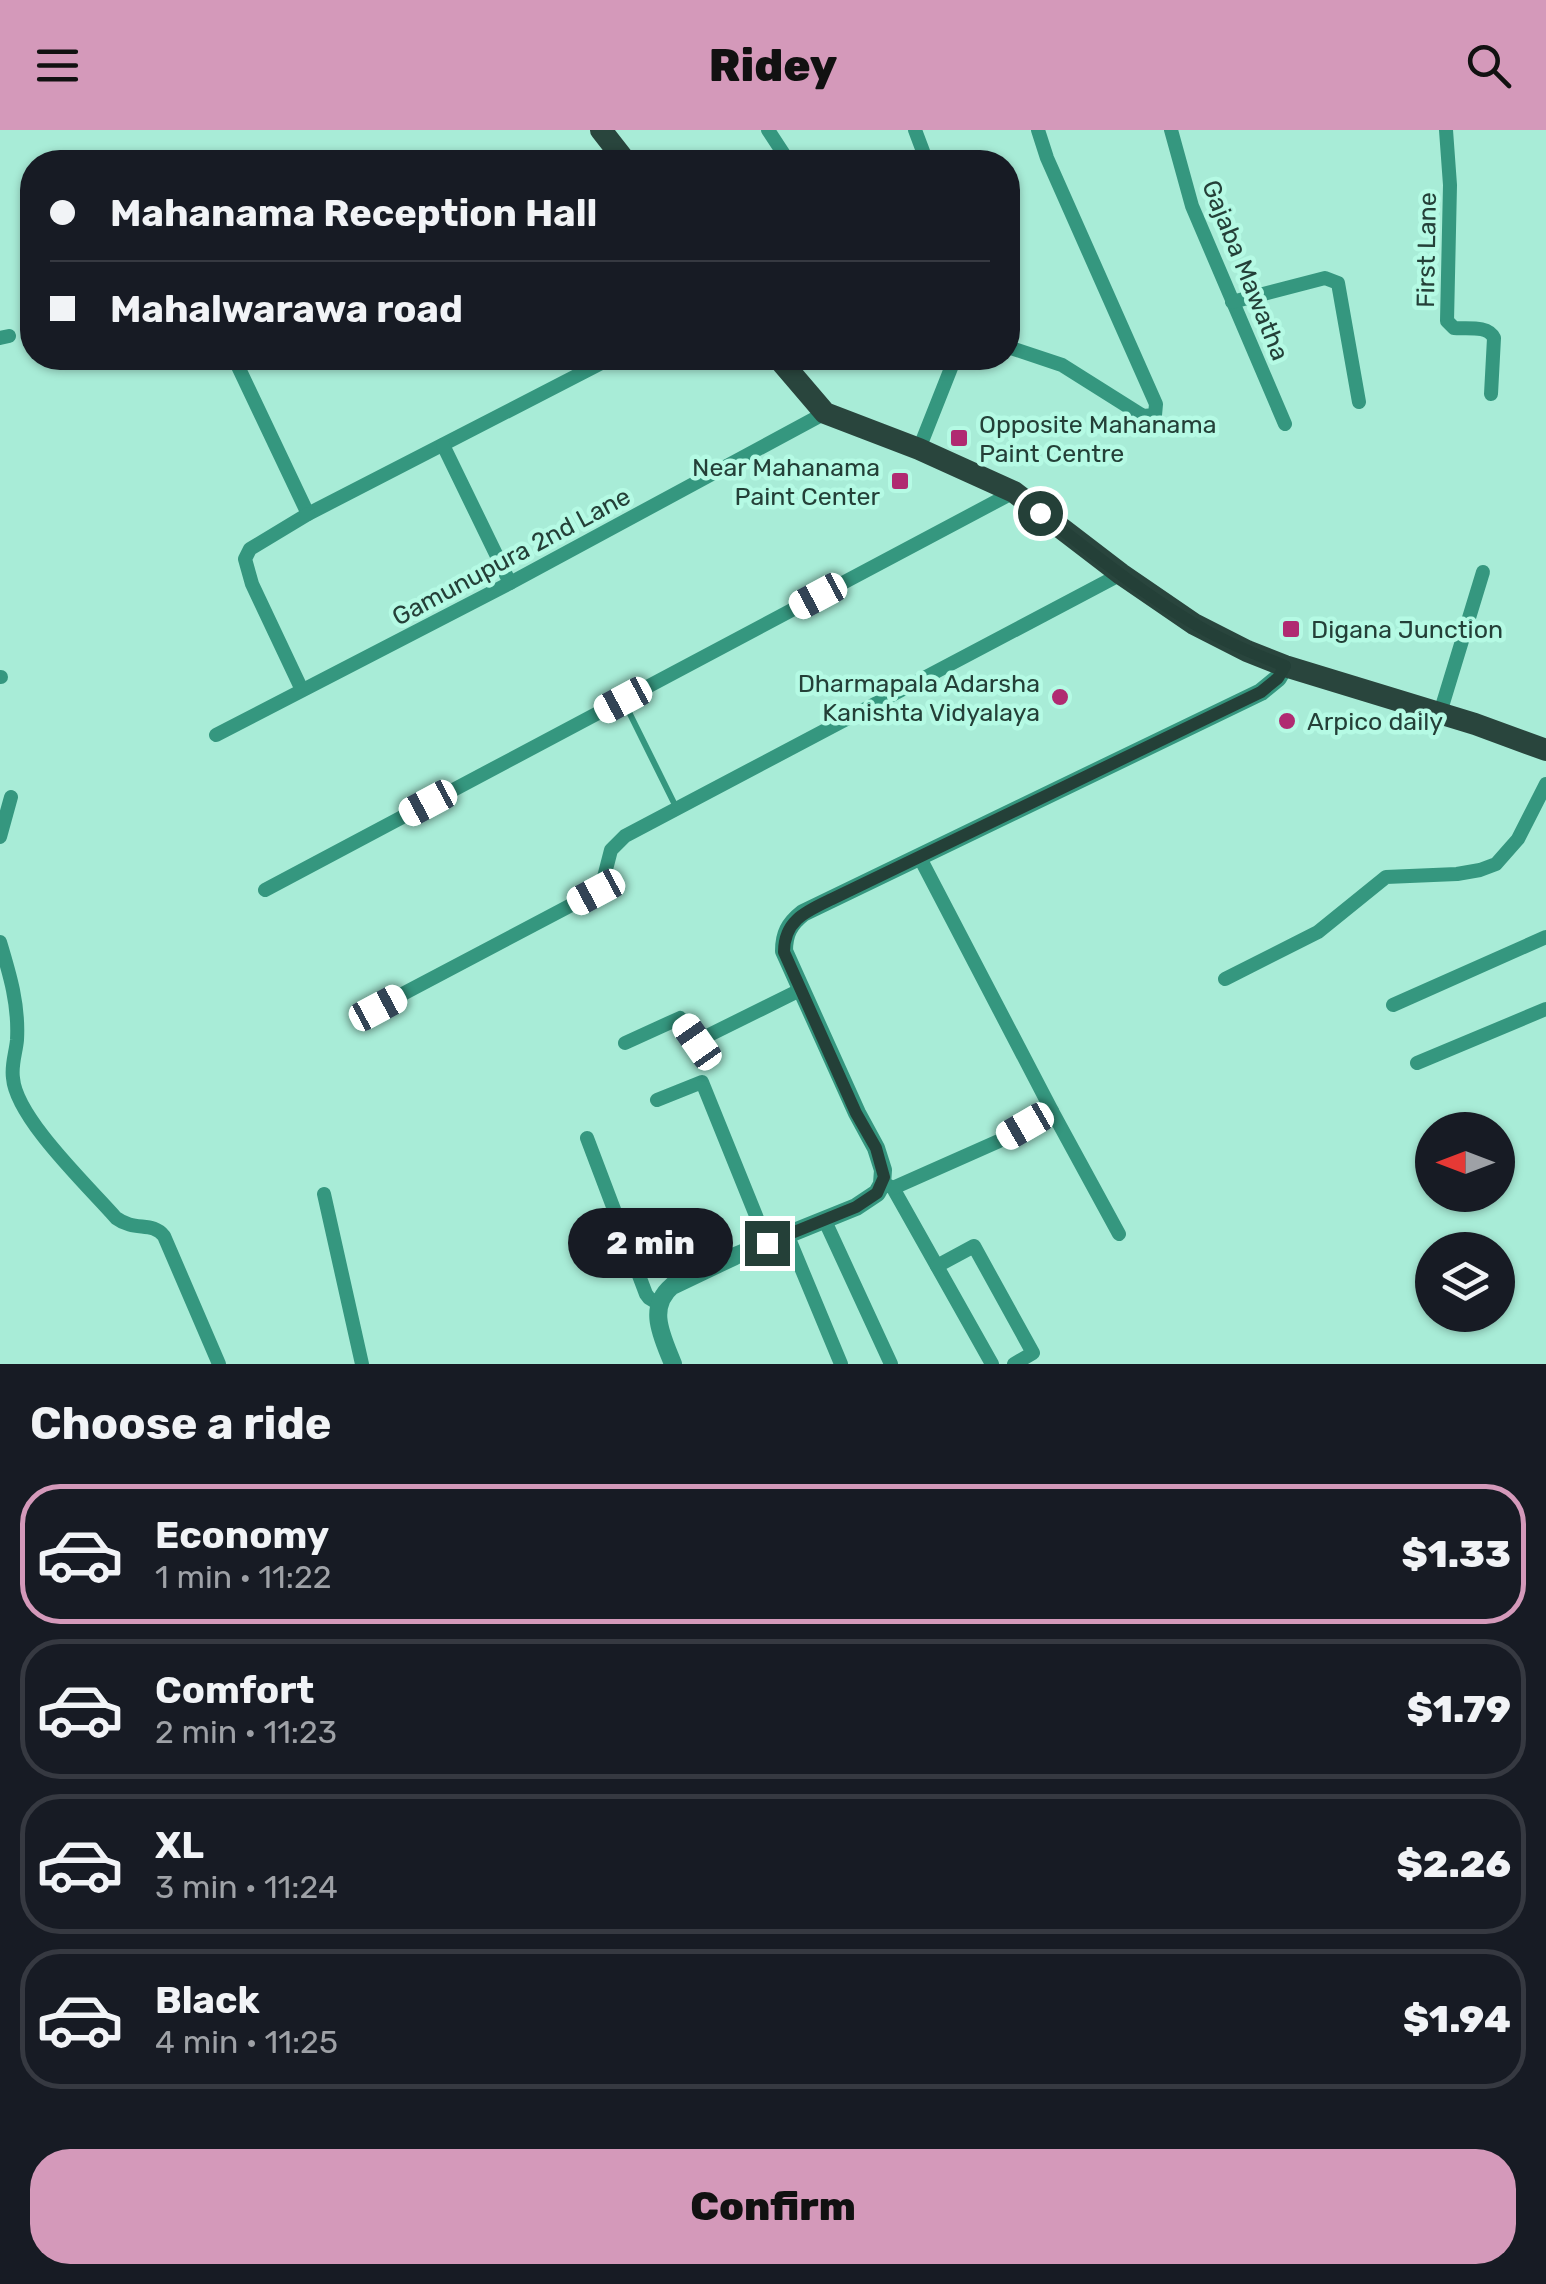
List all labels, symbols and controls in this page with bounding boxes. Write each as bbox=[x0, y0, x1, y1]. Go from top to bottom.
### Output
icon: menu bbox=[30, 38, 85, 93]
icon: search bbox=[1461, 38, 1516, 93]
text: Ridey bbox=[709, 39, 837, 92]
street label: Gajaba Mawatha bbox=[1196, 176, 1295, 365]
text: Mahanama Reception Hall bbox=[110, 190, 597, 236]
street label: First Lane bbox=[1411, 192, 1442, 308]
text: Mahalwarawa road bbox=[110, 286, 463, 332]
place label: Opposite Mahanama Paint Centre bbox=[979, 410, 1216, 468]
marker: Opposite Mahanama Paint Centre bbox=[948, 427, 970, 449]
place label: Near Mahanama Paint Center bbox=[692, 453, 880, 511]
marker: Near Mahanama Paint Center bbox=[889, 470, 911, 492]
street label: Gamunupura 2nd Lane bbox=[387, 481, 635, 632]
route start bbox=[1018, 491, 1063, 536]
car bbox=[784, 569, 852, 623]
place label: Digana Junction bbox=[1311, 615, 1503, 644]
marker: Digana Junction bbox=[1280, 618, 1302, 640]
place label: Dharmapala Adarsha Kanishta Vidyalaya bbox=[798, 669, 1040, 727]
car bbox=[589, 673, 657, 727]
marker: Dharmapala Adarsha Kanishta Vidyalaya bbox=[1049, 686, 1071, 708]
place label: Arpico daily bbox=[1307, 707, 1443, 736]
marker: Arpico daily bbox=[1276, 710, 1298, 732]
car bbox=[394, 776, 462, 830]
car bbox=[562, 865, 630, 919]
car bbox=[344, 981, 412, 1035]
car bbox=[668, 1009, 726, 1075]
car bbox=[992, 1098, 1058, 1154]
north arrow bbox=[1415, 1112, 1515, 1212]
map controls bbox=[1415, 1112, 1515, 1332]
callout: 2 min bbox=[567, 1208, 732, 1278]
route end bbox=[745, 1221, 790, 1266]
text: 2 min bbox=[606, 1224, 695, 1262]
button: layers bbox=[1415, 1232, 1515, 1332]
text: Choose a ride bbox=[30, 1397, 332, 1450]
icon: car bbox=[35, 1509, 125, 1599]
text: Economy bbox=[155, 1512, 329, 1558]
text: $1.33 bbox=[1401, 1531, 1511, 1577]
text: 1 min · 11:22 bbox=[155, 1558, 332, 1596]
icon: car bbox=[35, 1664, 125, 1754]
text: Comfort bbox=[155, 1667, 314, 1713]
text: $1.79 bbox=[1407, 1686, 1511, 1732]
text: 2 min · 11:23 bbox=[155, 1713, 337, 1751]
icon: car bbox=[35, 1819, 125, 1909]
text: XL bbox=[155, 1822, 204, 1868]
text: $2.26 bbox=[1397, 1841, 1511, 1887]
text: 3 min · 11:24 bbox=[155, 1868, 338, 1906]
icon: car bbox=[35, 1974, 125, 2064]
text: Black bbox=[155, 1977, 260, 2023]
text: $1.94 bbox=[1403, 1996, 1511, 2042]
text: 4 min · 11:25 bbox=[155, 2023, 338, 2061]
button: Confirm bbox=[30, 2149, 1516, 2264]

